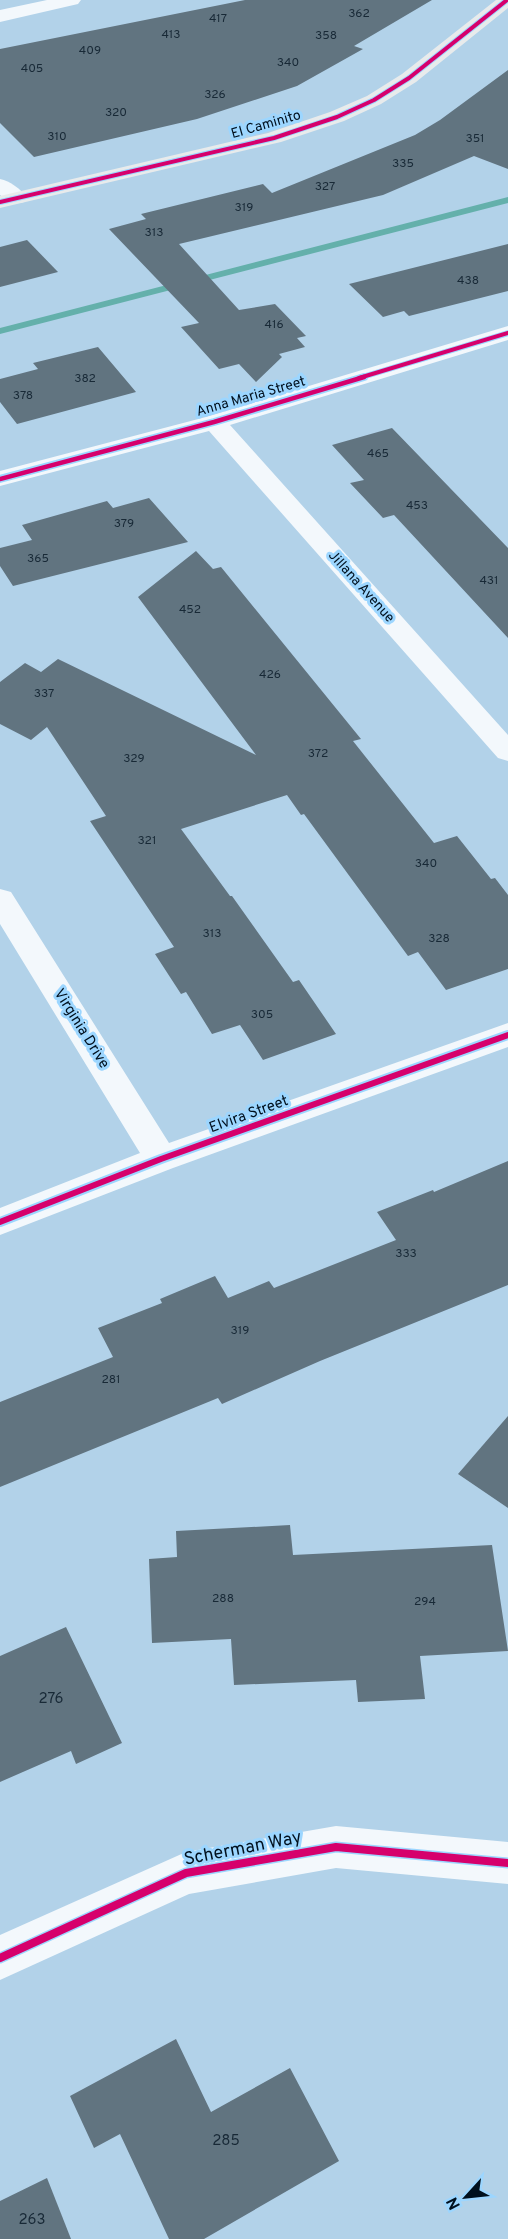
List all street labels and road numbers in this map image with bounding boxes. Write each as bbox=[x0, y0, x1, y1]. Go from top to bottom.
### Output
street label: El Caminito bbox=[229, 107, 303, 143]
street label: Anna Maria Street bbox=[194, 373, 308, 421]
street label: Jillana Avenue bbox=[324, 548, 398, 626]
street label: Virginia Drive bbox=[49, 986, 113, 1072]
street label: Elvira Street bbox=[207, 1092, 291, 1138]
street label: Scherman Way bbox=[182, 1826, 304, 1872]

